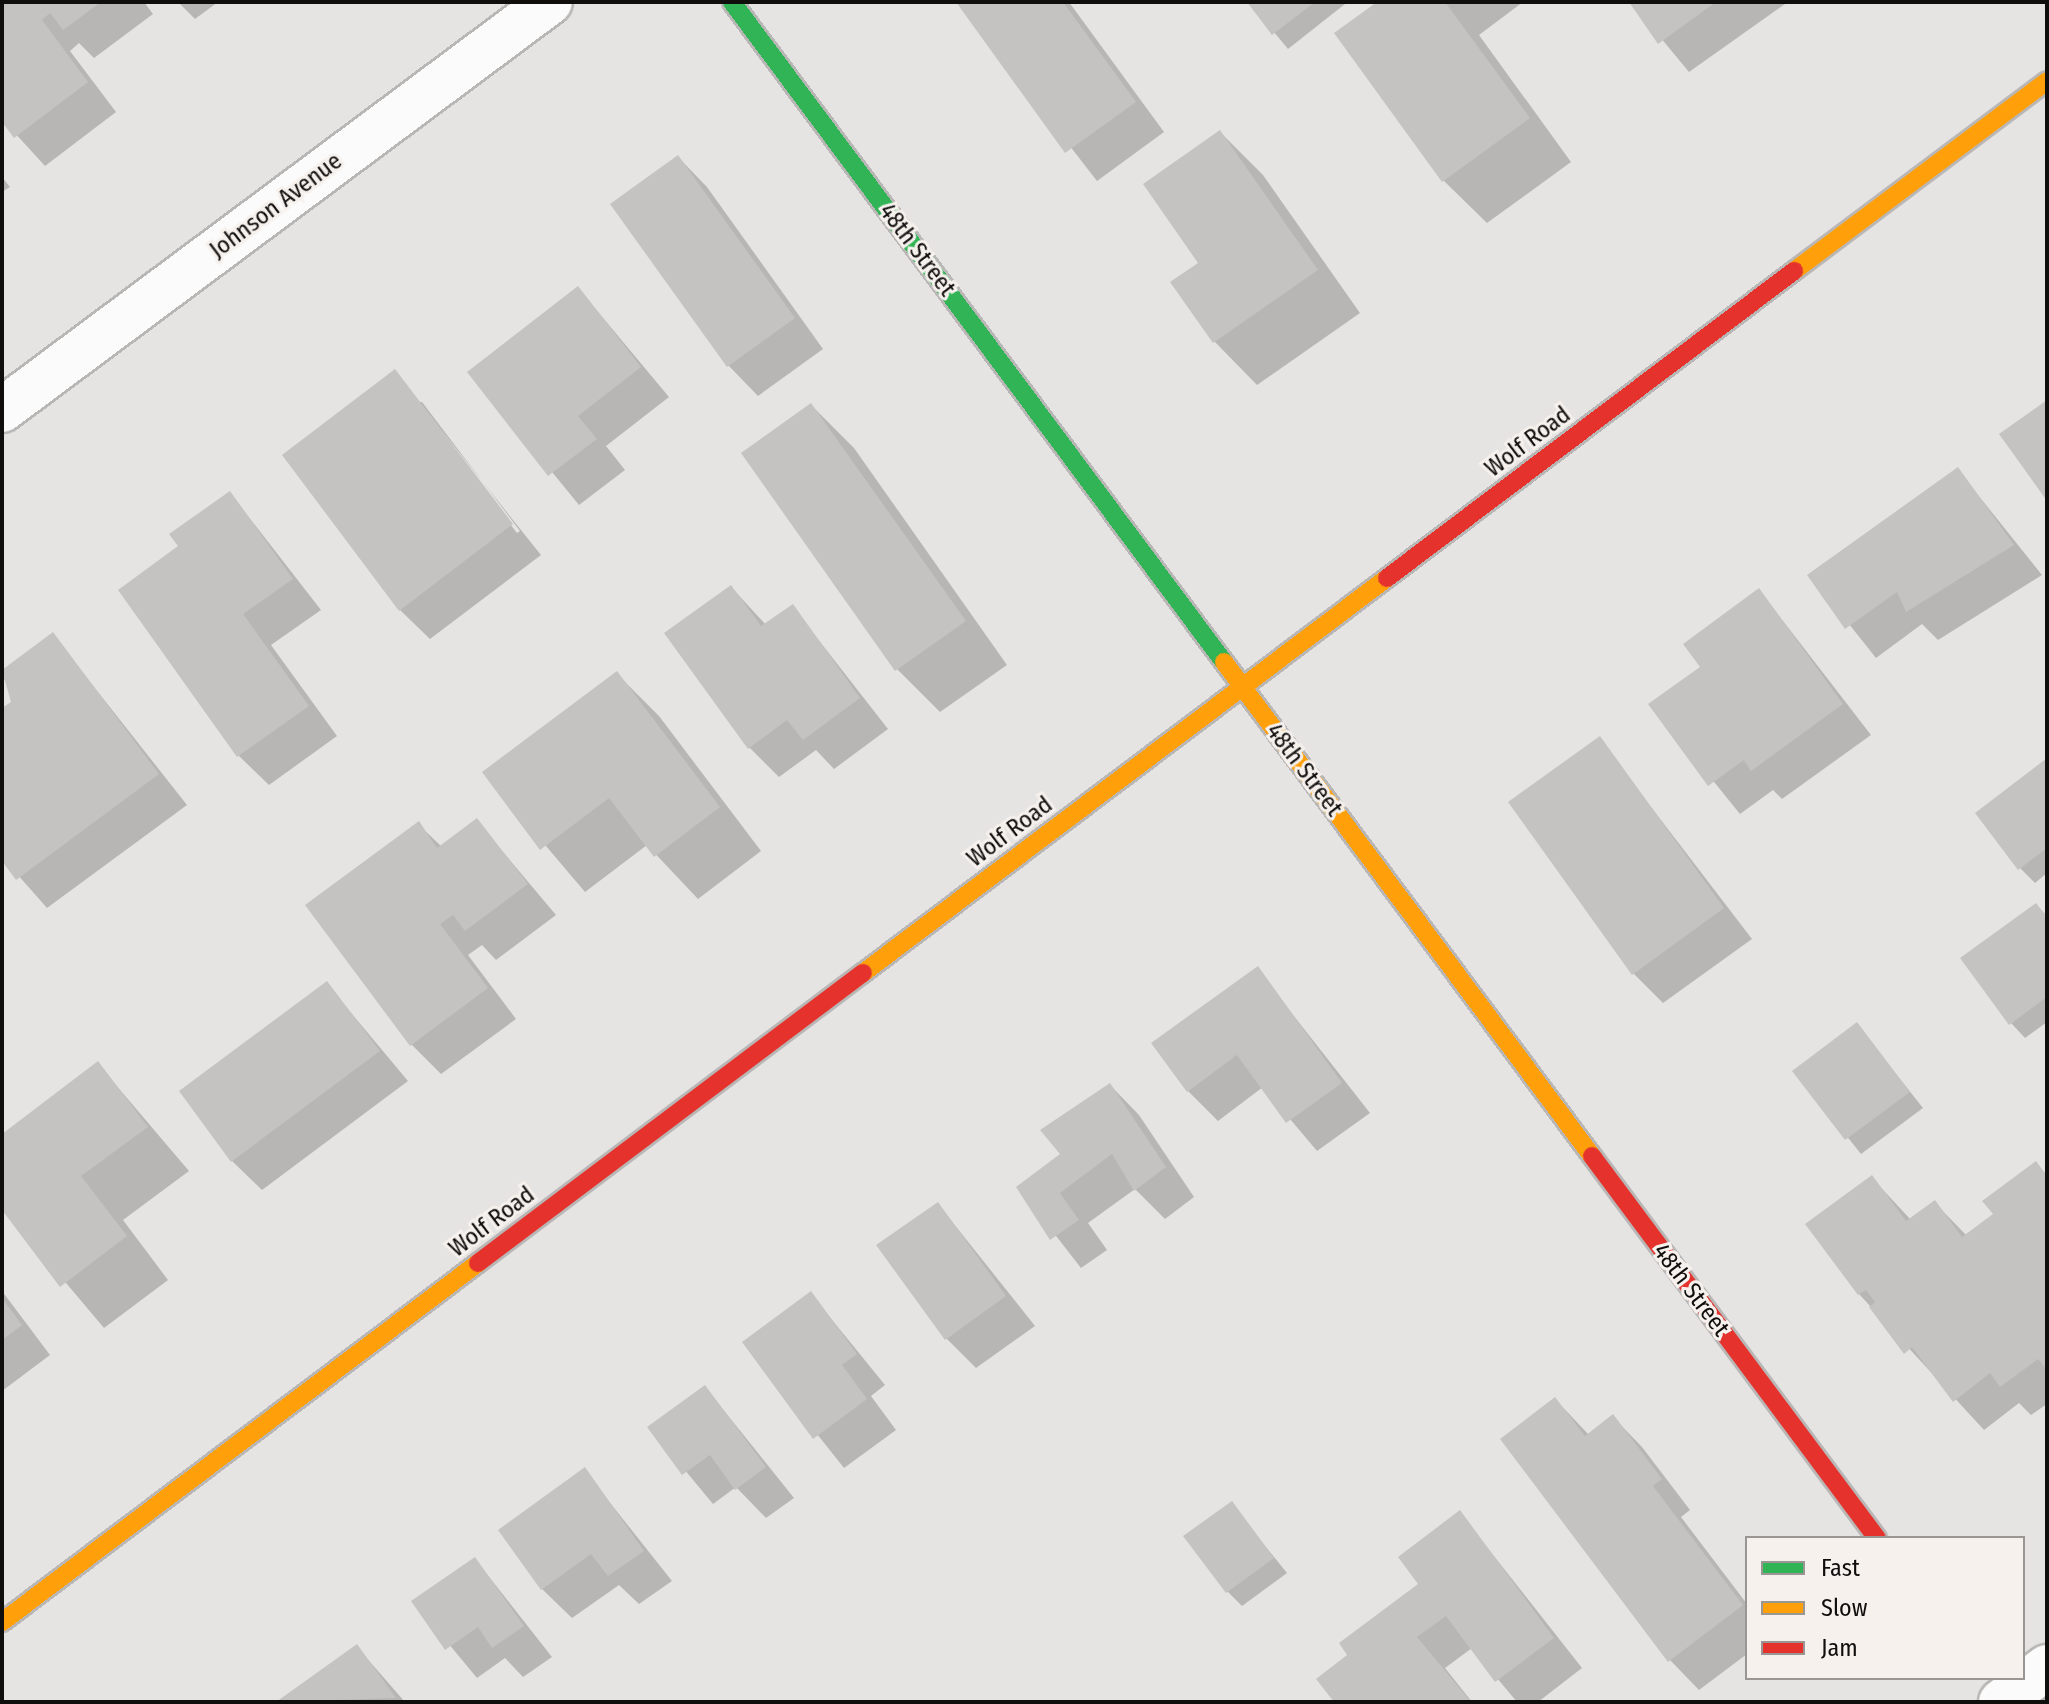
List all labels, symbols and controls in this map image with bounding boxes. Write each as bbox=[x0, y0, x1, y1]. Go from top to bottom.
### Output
street label: Johnson Avenue bbox=[204, 147, 348, 265]
street label: 48th Street bbox=[873, 198, 961, 302]
street label: Wolf Road bbox=[1480, 401, 1576, 483]
street label: 48th Street bbox=[1260, 718, 1348, 822]
street label: Wolf Road bbox=[962, 791, 1058, 873]
street label: Wolf Road bbox=[444, 1181, 540, 1263]
street label: 48th Street bbox=[1647, 1238, 1735, 1342]
legend bbox=[1745, 1536, 2025, 1680]
text: Fast bbox=[1821, 1554, 1860, 1582]
text: Slow bbox=[1821, 1594, 1867, 1622]
text: Jam bbox=[1821, 1634, 1858, 1662]

